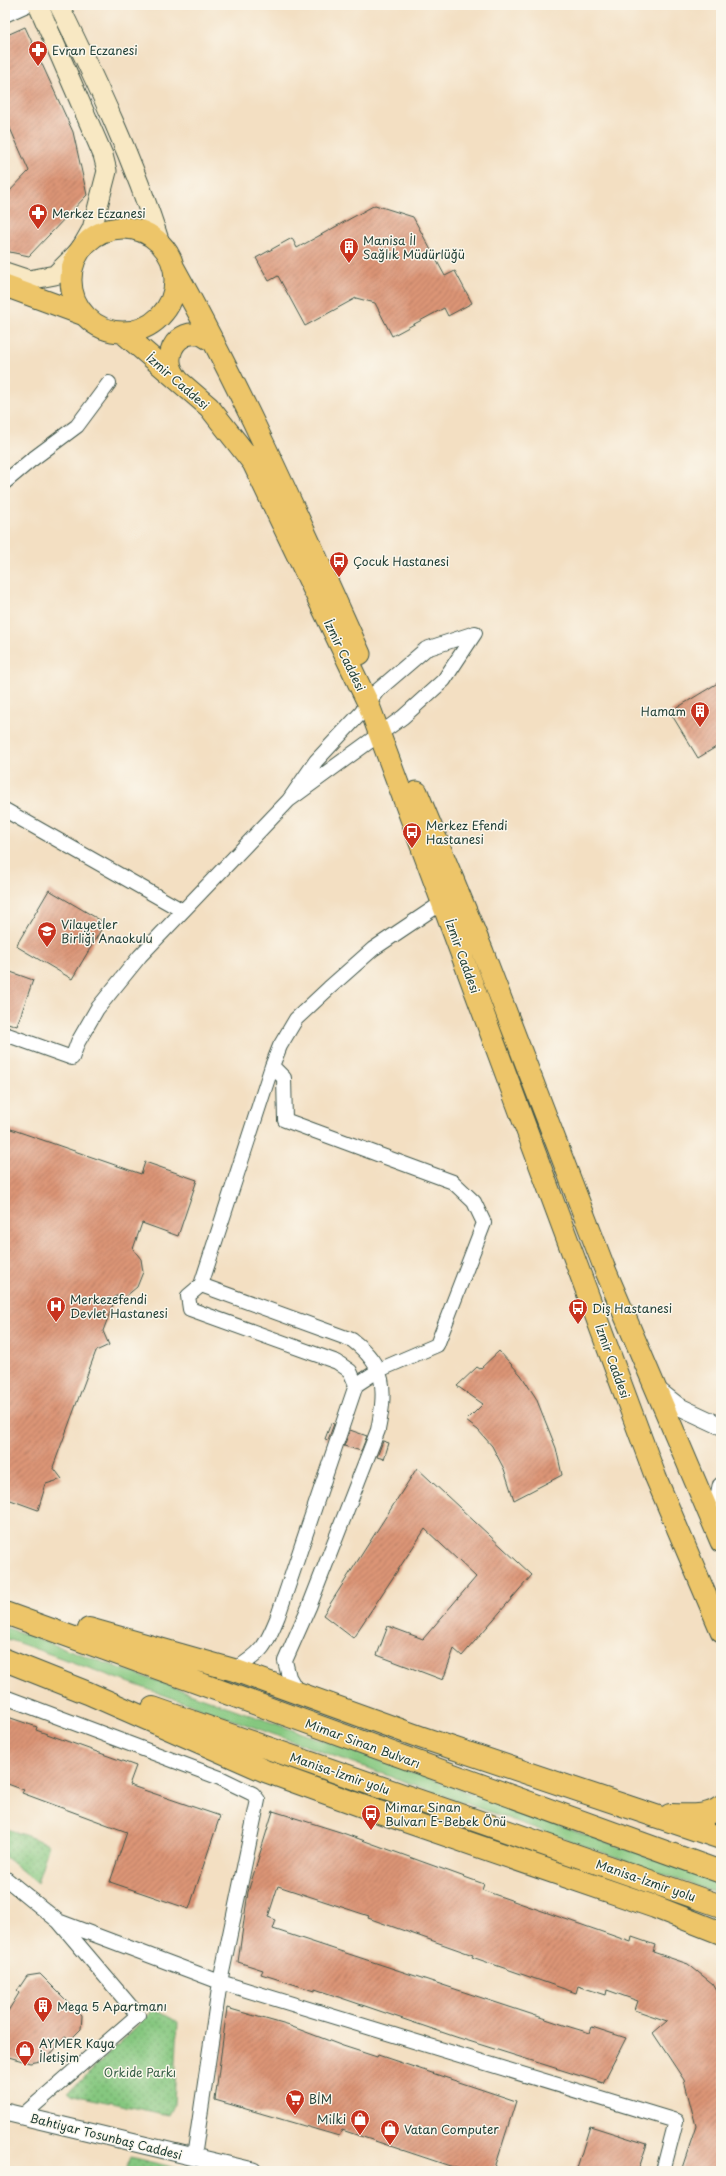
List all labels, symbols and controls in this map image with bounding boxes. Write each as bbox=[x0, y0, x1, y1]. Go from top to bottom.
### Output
pharmacy icon: Evran Eczanesi bbox=[27, 39, 49, 67]
place label: Evran Eczanesi bbox=[52, 41, 138, 59]
pharmacy icon: Merkez Eczanesi bbox=[27, 202, 49, 230]
place label: Merkez Eczanesi bbox=[52, 204, 146, 222]
place label: Manisa İl Sağlık Müdürlüğü bbox=[363, 231, 465, 263]
building icon: Manisa İl Sağlık Müdürlüğü bbox=[338, 236, 360, 264]
street label: İzmir Caddesi bbox=[143, 349, 213, 413]
bus stop icon: Çocuk Hastanesi bbox=[328, 550, 350, 578]
place label: Çocuk Hastanesi bbox=[353, 552, 449, 570]
street label: İzmir Caddesi bbox=[320, 616, 370, 694]
building icon: Hamam bbox=[689, 700, 711, 728]
place label: Hamam bbox=[641, 702, 686, 720]
place label: Merkez Efendi Hastanesi bbox=[426, 816, 507, 848]
bus stop icon: Merkez Efendi Hastanesi bbox=[401, 821, 423, 849]
place label: Vilayetler Birliği Anaokulu bbox=[61, 915, 153, 947]
street label: İzmir Caddesi bbox=[441, 916, 485, 996]
school or university icon: Vilayetler Birliği Anaokulu bbox=[36, 920, 58, 948]
place label: Merkezefendi Devlet Hastanesi bbox=[70, 1290, 168, 1322]
hospital icon: Merkezefendi Devlet Hastanesi bbox=[45, 1295, 67, 1323]
bus stop icon: Diş Hastanesi bbox=[567, 1297, 589, 1325]
place label: Diş Hastanesi bbox=[592, 1299, 672, 1317]
street label: İzmir Caddesi bbox=[591, 1321, 635, 1401]
street label: Mimar Sinan Bulvarı bbox=[303, 1714, 423, 1772]
street label: Manisa-İzmir yolu bbox=[288, 1747, 392, 1799]
place label: Mimar Sinan Bulvarı E-Bebek Önü bbox=[385, 1798, 506, 1830]
bus stop icon: Mimar Sinan Bulvarı E-Bebek Önü bbox=[360, 1803, 382, 1831]
street label: Manisa-İzmir yolu bbox=[594, 1854, 698, 1906]
building icon: Mega 5 Apartmanı bbox=[32, 1995, 54, 2023]
place label: Mega 5 Apartmanı bbox=[57, 1997, 167, 2015]
place label: AYMER Kaya İletişim bbox=[39, 2034, 115, 2066]
shop icon: AYMER Kaya İletişim bbox=[14, 2039, 36, 2067]
park label: Orkide Parkı bbox=[104, 2063, 176, 2081]
supermarket icon: BİM bbox=[284, 2088, 306, 2116]
place label: BİM bbox=[309, 2090, 332, 2108]
street label: Bahtiyar Tosunbaş Caddesi bbox=[28, 2108, 184, 2164]
shop icon: Milki bbox=[349, 2108, 371, 2136]
place label: Milki bbox=[317, 2110, 346, 2128]
shop icon: Vatan Computer bbox=[379, 2118, 401, 2146]
place label: Vatan Computer bbox=[404, 2120, 499, 2138]

